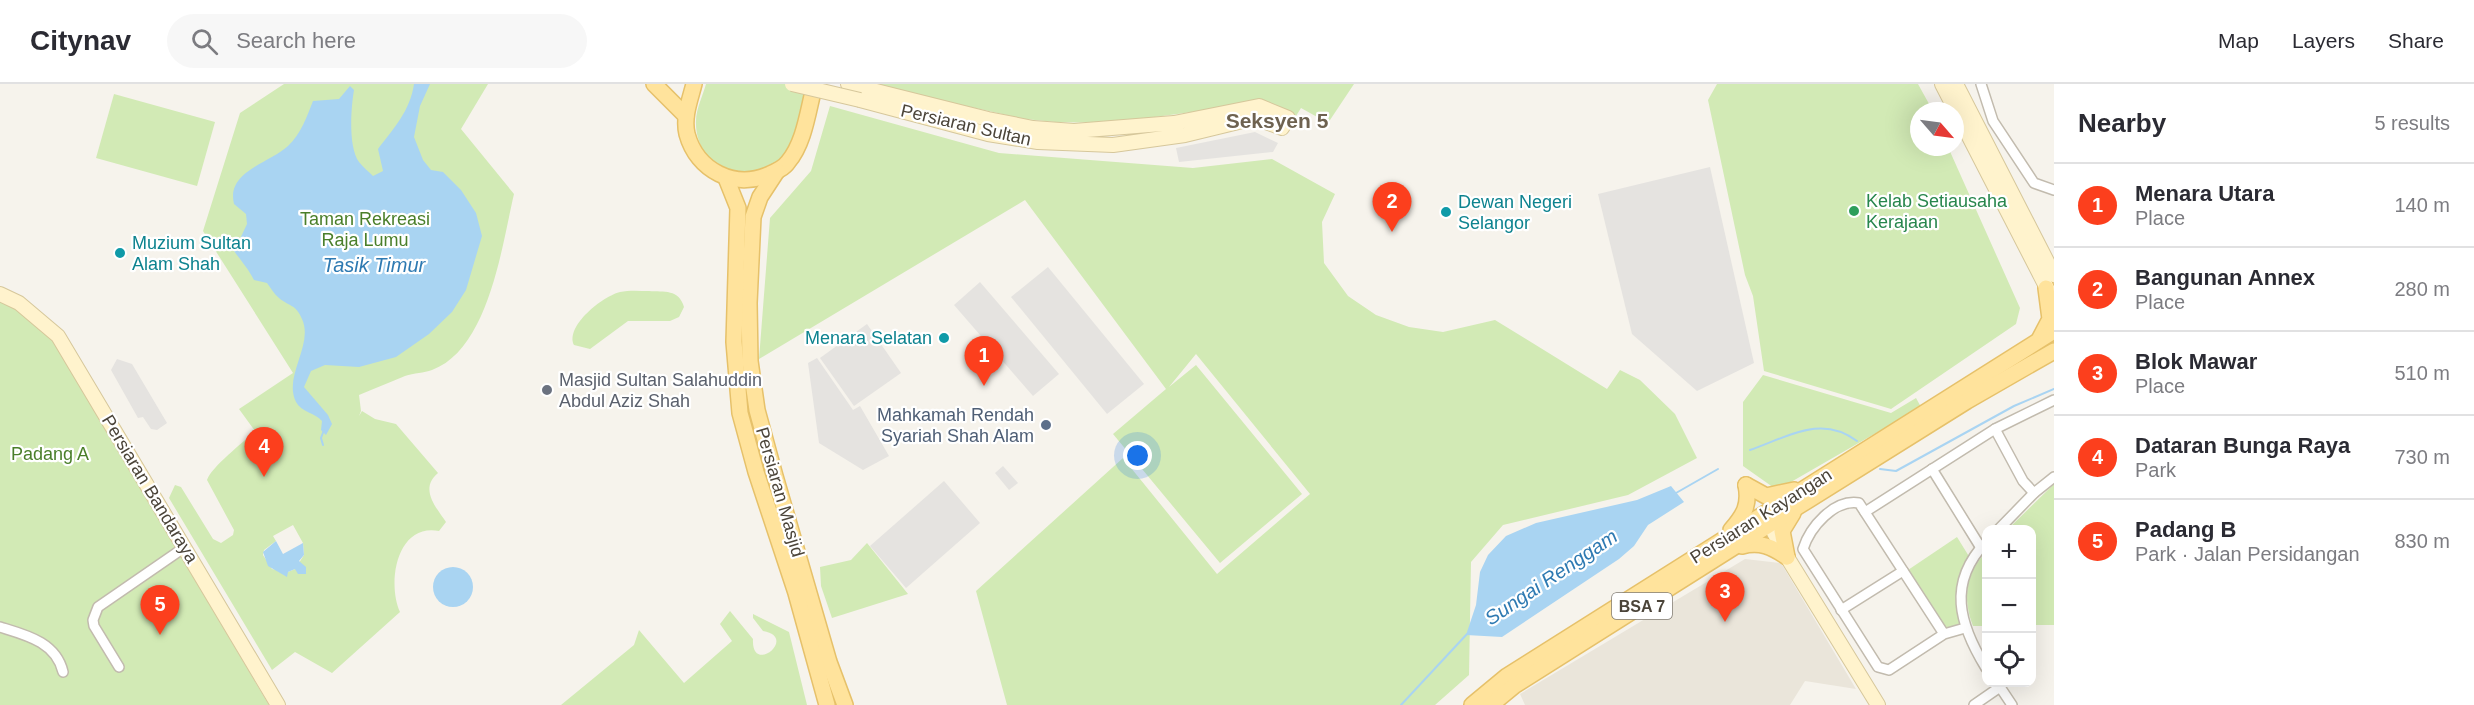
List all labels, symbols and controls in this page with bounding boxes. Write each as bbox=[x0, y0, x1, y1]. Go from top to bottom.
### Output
search box bbox=[167, 14, 587, 68]
text: Citynav bbox=[30, 25, 131, 56]
icon: search bbox=[188, 25, 221, 58]
text: Search here bbox=[236, 28, 356, 53]
text: Map bbox=[2218, 29, 2259, 52]
text: Layers bbox=[2292, 29, 2355, 52]
text: Share bbox=[2388, 29, 2444, 52]
street label: Persiaran Sultan bbox=[899, 100, 1033, 150]
north arrow bbox=[1910, 102, 1964, 156]
text: Nearby bbox=[2078, 108, 2166, 138]
district label: Seksyen 5 bbox=[1226, 109, 1329, 132]
text: 5 results bbox=[2374, 112, 2450, 134]
text: Menara Utara bbox=[2135, 181, 2274, 206]
pin: 2 bbox=[1372, 182, 1412, 232]
place label: Kelab Setiausaha Kerajaan bbox=[1866, 191, 2008, 232]
place label: Dewan Negeri Selangor bbox=[1458, 192, 1572, 233]
text: 1 bbox=[2092, 194, 2103, 216]
text: 140 m bbox=[2394, 194, 2450, 216]
marker: Kelab Setiausaha Kerajaan bbox=[1847, 204, 1861, 218]
marker: Dewan Negeri Selangor bbox=[1439, 205, 1453, 219]
text: Place bbox=[2135, 207, 2185, 229]
park label: Taman Rekreasi Raja Lumu bbox=[300, 209, 430, 250]
place label: Muzium Sultan Alam Shah bbox=[132, 233, 251, 274]
marker: Muzium Sultan Alam Shah bbox=[113, 246, 127, 260]
water label: Tasik Timur bbox=[323, 254, 427, 276]
text: Bangunan Annex bbox=[2135, 265, 2315, 290]
text: 2 bbox=[2092, 278, 2103, 300]
text: 280 m bbox=[2394, 278, 2450, 300]
text: Place bbox=[2135, 291, 2185, 313]
place label: Menara Selatan bbox=[805, 328, 932, 348]
marker: Menara Selatan bbox=[937, 331, 951, 345]
pin: 1 bbox=[964, 336, 1004, 386]
text: Blok Mawar bbox=[2135, 349, 2257, 374]
text: 3 bbox=[2092, 362, 2103, 384]
text: 510 m bbox=[2394, 362, 2450, 384]
place label: Masjid Sultan Salahuddin Abdul Aziz Shah bbox=[559, 370, 762, 411]
text: Place bbox=[2135, 375, 2185, 397]
marker: Masjid Sultan Salahuddin Abdul Aziz Shah bbox=[540, 383, 554, 397]
place label: Mahkamah Rendah Syariah Shah Alam bbox=[877, 405, 1034, 446]
street label: Persiaran Bandaraya bbox=[98, 411, 203, 567]
marker: Mahkamah Rendah Syariah Shah Alam bbox=[1039, 418, 1053, 432]
street label: Persiaran Masjid bbox=[752, 425, 808, 559]
pin: 4 bbox=[244, 428, 284, 477]
text: Dataran Bunga Raya bbox=[2135, 433, 2350, 458]
your location bbox=[1123, 441, 1152, 470]
park label: Padang A bbox=[11, 444, 89, 464]
text: 4 bbox=[2092, 446, 2103, 468]
text: 730 m bbox=[2394, 446, 2450, 468]
text: Park bbox=[2135, 459, 2176, 481]
street label: Persiaran Kayangan bbox=[1687, 464, 1835, 568]
text: Padang B bbox=[2135, 517, 2236, 542]
water label: Sungai Renggam bbox=[1481, 525, 1621, 629]
map controls bbox=[1982, 525, 2036, 687]
button: + bbox=[1982, 525, 2036, 579]
text: 5 bbox=[2092, 530, 2103, 552]
text: 830 m bbox=[2394, 530, 2450, 552]
text: Park · Jalan Persidangan bbox=[2135, 543, 2360, 565]
pin: 3 bbox=[1706, 572, 1744, 622]
button: − bbox=[1982, 579, 2036, 633]
pin: 5 bbox=[140, 586, 180, 635]
road number: BSA 7 bbox=[1612, 593, 1672, 619]
button: locate bbox=[1982, 633, 2036, 687]

